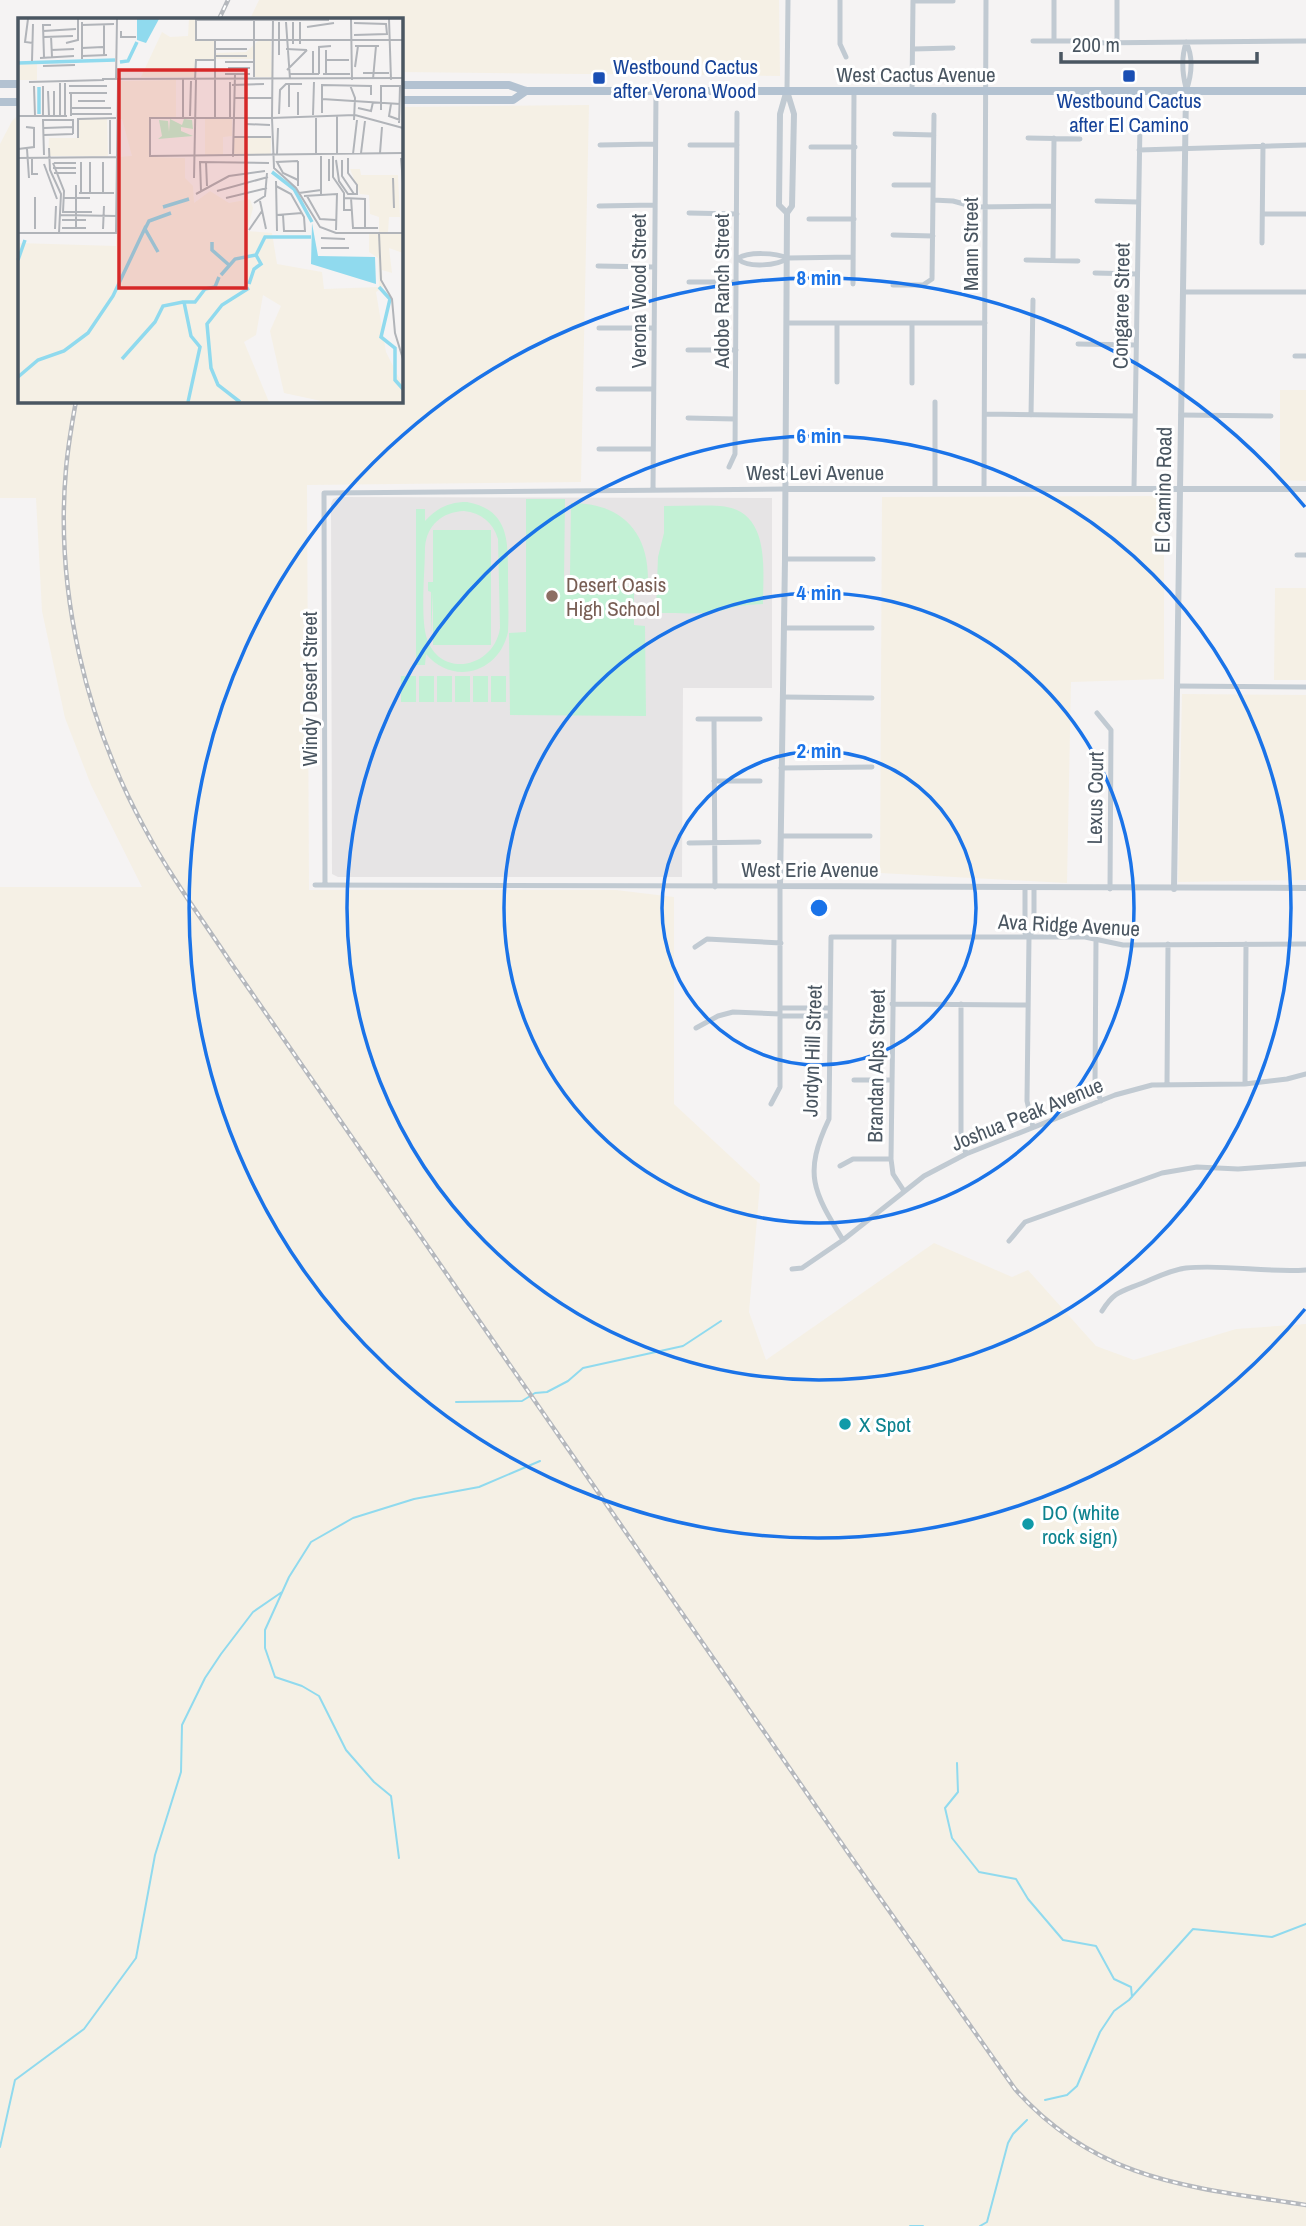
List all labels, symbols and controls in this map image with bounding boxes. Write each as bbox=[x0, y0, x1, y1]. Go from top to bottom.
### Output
inset map bbox=[18, 18, 402, 402]
scale bar bbox=[1061, 21, 1257, 65]
text: 200 m bbox=[1072, 30, 1120, 59]
place label: Westbound Cactus after Verona Wood bbox=[613, 52, 758, 105]
street label: West Cactus Avenue bbox=[836, 60, 996, 89]
marker: Westbound Cactus after El Camino bbox=[1121, 68, 1137, 84]
marker: Westbound Cactus after Verona Wood bbox=[591, 70, 607, 86]
place label: Westbound Cactus after El Camino bbox=[1056, 86, 1202, 139]
street label: Mann Street bbox=[956, 197, 985, 291]
street label: Verona Wood Street bbox=[624, 213, 653, 368]
street label: Adobe Ranch Street bbox=[707, 213, 736, 370]
street label: Congaree Street bbox=[1105, 242, 1137, 369]
text: 8 min bbox=[797, 263, 841, 292]
text: 6 min bbox=[797, 421, 841, 450]
street label: El Camino Road bbox=[1147, 427, 1179, 553]
street label: West Levi Avenue bbox=[746, 458, 884, 487]
place label: Desert Oasis High School bbox=[566, 570, 667, 623]
text: 4 min bbox=[797, 578, 841, 607]
marker: Desert Oasis High School bbox=[544, 588, 560, 604]
street label: Windy Desert Street bbox=[295, 611, 324, 767]
text: 2 min bbox=[797, 736, 841, 765]
street label: Lexus Court bbox=[1080, 751, 1110, 845]
street label: West Erie Avenue bbox=[741, 855, 879, 884]
centre of rings bbox=[807, 896, 831, 920]
street label: Ava Ridge Avenue bbox=[996, 907, 1141, 943]
street label: Jordyn Hill Street bbox=[795, 984, 829, 1118]
street label: Brandan Alps Street bbox=[860, 989, 892, 1143]
street label: Joshua Peak Avenue bbox=[947, 1070, 1107, 1158]
place label: X Spot bbox=[859, 1410, 911, 1439]
marker: X Spot bbox=[837, 1416, 853, 1432]
place label: DO (white rock sign) bbox=[1042, 1498, 1120, 1551]
marker: DO (white rock sign) bbox=[1020, 1516, 1036, 1532]

